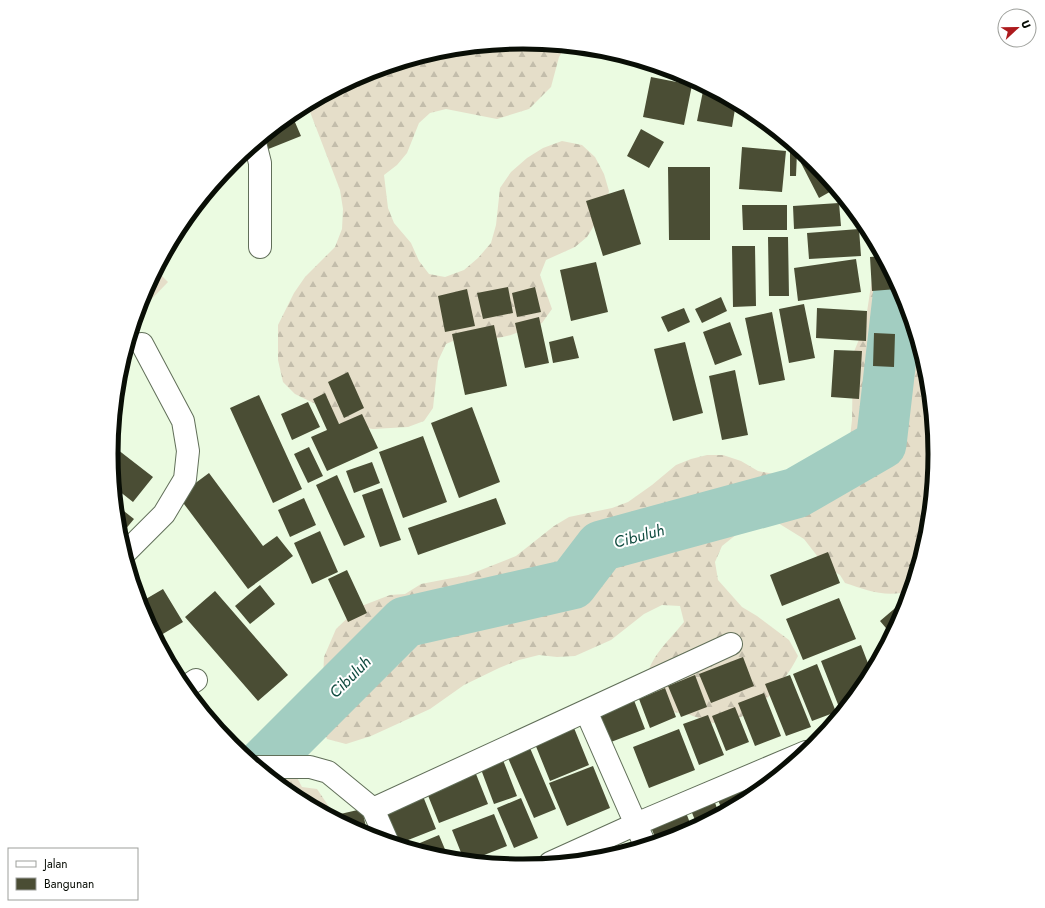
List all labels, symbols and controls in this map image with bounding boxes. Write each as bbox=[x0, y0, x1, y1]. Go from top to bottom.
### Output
north arrow bbox=[997, 8, 1037, 48]
text: U bbox=[1017, 18, 1035, 31]
water label: Cibuluh bbox=[611, 518, 667, 554]
water label: Cibuluh bbox=[324, 651, 376, 703]
legend bbox=[8, 848, 138, 900]
text: Jalan bbox=[42, 855, 67, 873]
text: Bangunan bbox=[44, 875, 94, 893]

